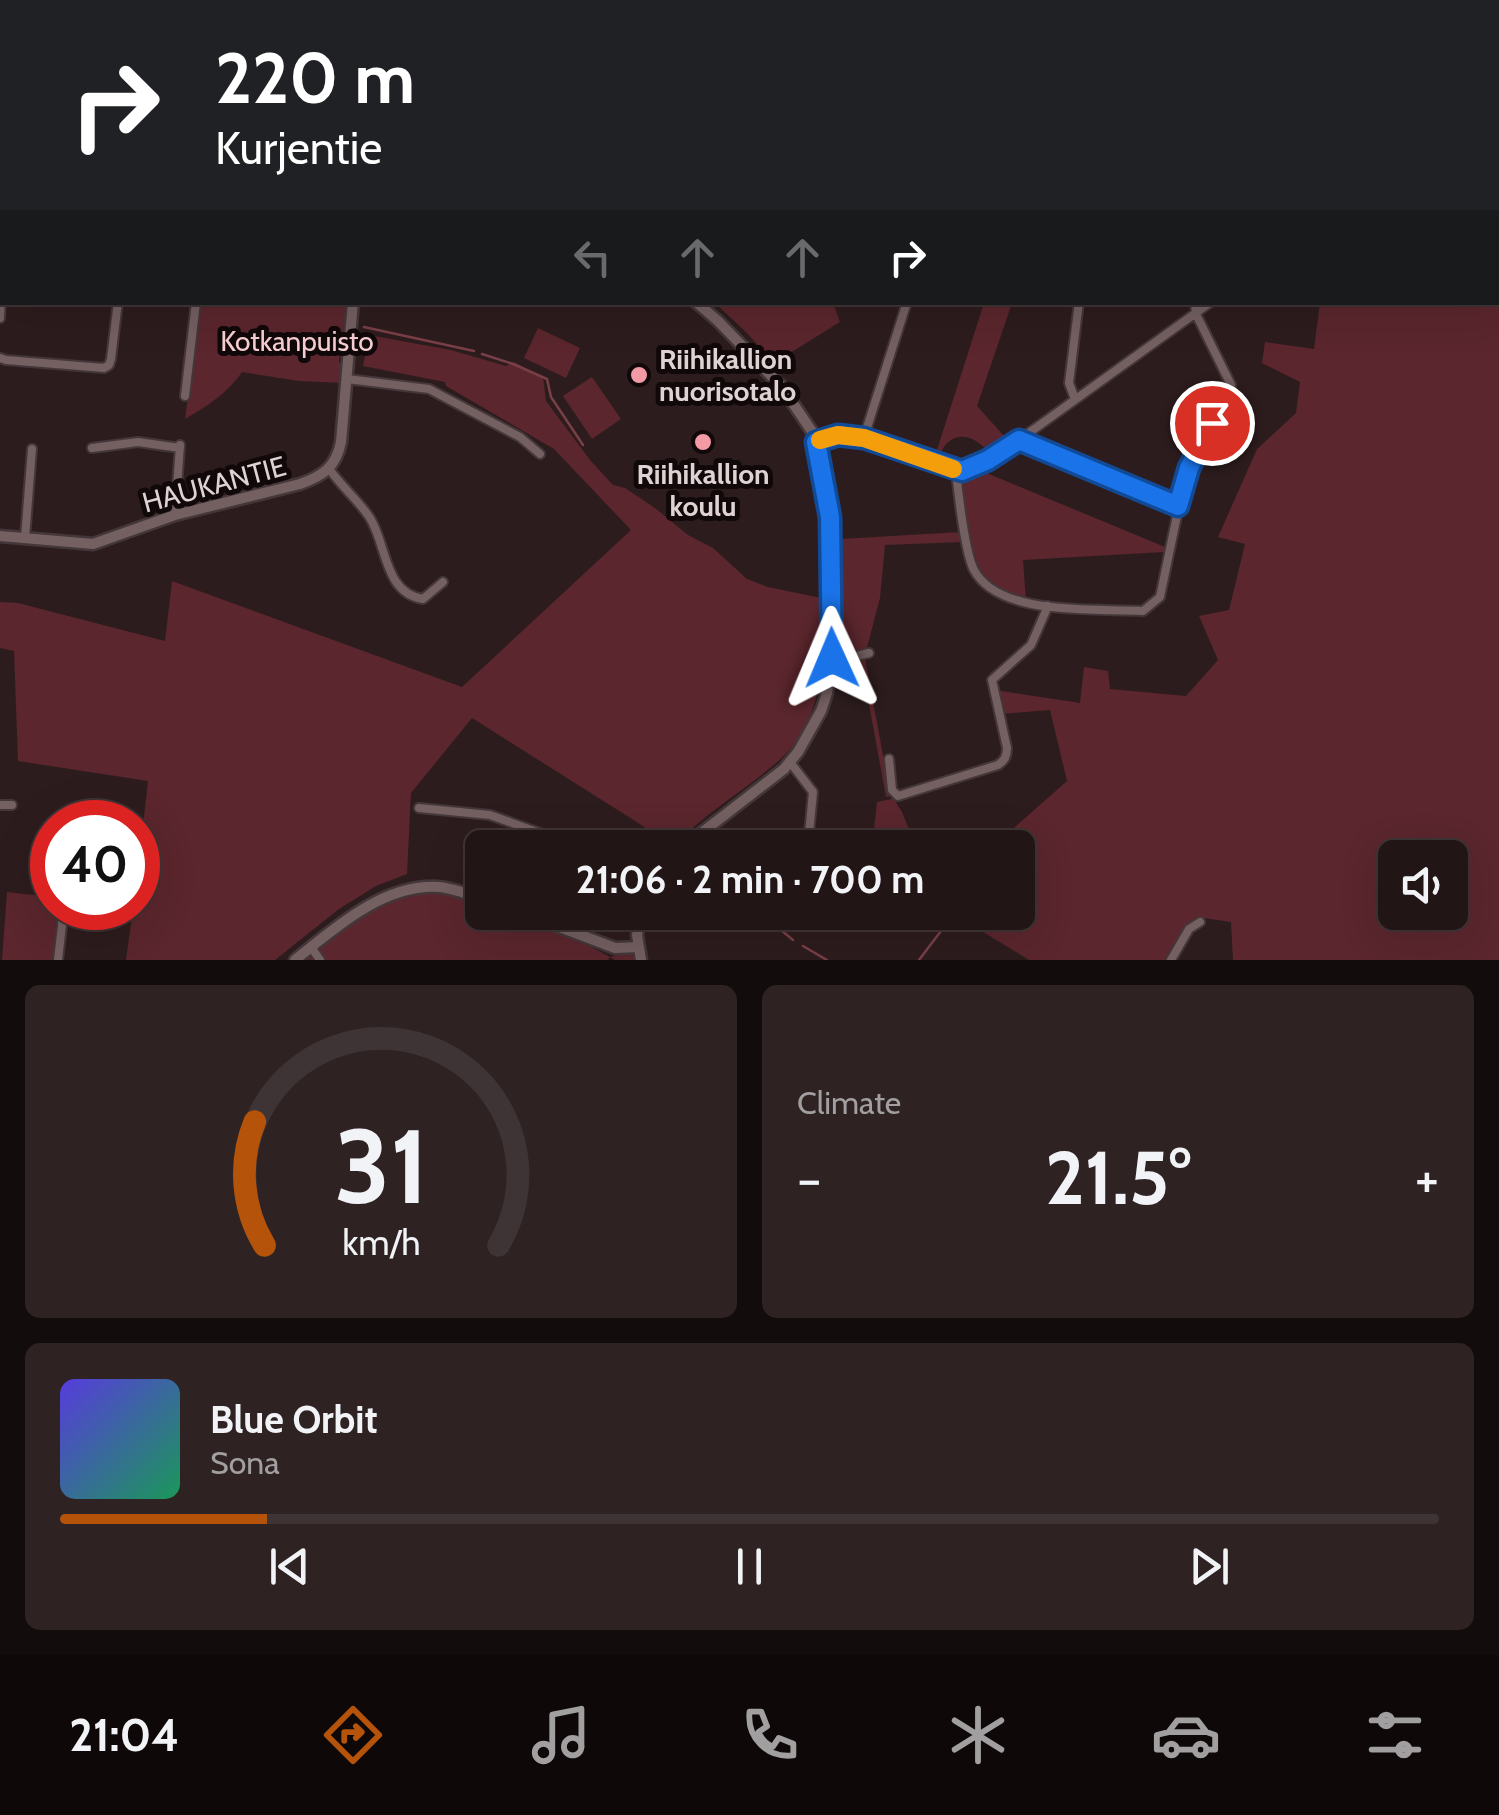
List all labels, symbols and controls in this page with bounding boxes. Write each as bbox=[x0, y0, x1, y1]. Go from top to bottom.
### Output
text: 220 m bbox=[215, 35, 415, 121]
icon: right bbox=[50, 40, 180, 170]
text: Kurjentie bbox=[215, 121, 382, 175]
icon: left bbox=[565, 230, 620, 285]
icon: ahead bbox=[670, 230, 725, 285]
icon: ahead bbox=[775, 230, 830, 285]
icon: right bbox=[880, 230, 935, 285]
park label: Kotkanpuisto bbox=[220, 324, 374, 358]
place label: Riihikallion nuorisotalo bbox=[659, 342, 796, 408]
marker: Riihikallion nuorisotalo bbox=[628, 364, 650, 386]
pin bbox=[1170, 381, 1255, 466]
icon: arrive bbox=[1185, 396, 1240, 451]
marker: Riihikallion koulu bbox=[692, 431, 714, 453]
street label: HAUKANTIE bbox=[138, 449, 290, 519]
place label: Riihikallion koulu bbox=[636, 457, 770, 523]
position arrow bbox=[780, 606, 884, 710]
speed limit sign: 40 bbox=[30, 800, 160, 930]
map controls bbox=[1378, 840, 1468, 930]
button: sound bbox=[1378, 840, 1468, 930]
text: 21:06 · 2 min · 700 m bbox=[576, 856, 924, 903]
text: Climate bbox=[797, 1083, 901, 1122]
text: 31 bbox=[334, 1103, 428, 1229]
text: 21.5° bbox=[1045, 1132, 1191, 1223]
text: − bbox=[797, 1145, 821, 1212]
text: + bbox=[1415, 1145, 1439, 1212]
text: km/h bbox=[342, 1221, 420, 1264]
text: Blue Orbit bbox=[210, 1396, 378, 1443]
text: Sona bbox=[210, 1443, 280, 1482]
icon: previous bbox=[262, 1539, 317, 1594]
icon: pause bbox=[722, 1539, 777, 1594]
icon: next bbox=[1182, 1539, 1237, 1594]
icon: directions bbox=[318, 1700, 388, 1770]
icon: music bbox=[526, 1700, 596, 1770]
icon: phone bbox=[735, 1700, 805, 1770]
icon: climate bbox=[943, 1700, 1013, 1770]
icon: car bbox=[1151, 1700, 1221, 1770]
icon: filters bbox=[1360, 1700, 1430, 1770]
text: 21:04 bbox=[69, 1708, 179, 1762]

